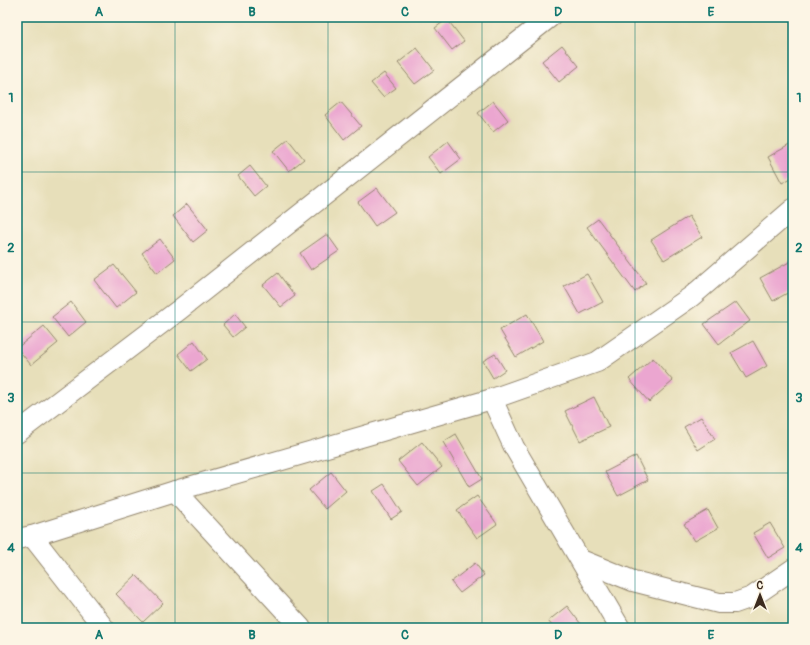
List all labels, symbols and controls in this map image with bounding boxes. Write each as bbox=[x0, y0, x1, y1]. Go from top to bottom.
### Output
text: A bbox=[95, 4, 104, 20]
text: B bbox=[248, 4, 256, 20]
text: C bbox=[401, 4, 409, 20]
text: D bbox=[554, 4, 562, 20]
text: E bbox=[708, 4, 715, 20]
text: 1 bbox=[8, 90, 14, 106]
text: 1 bbox=[796, 90, 802, 106]
text: 2 bbox=[7, 240, 15, 256]
text: 2 bbox=[795, 240, 803, 256]
text: 3 bbox=[7, 390, 15, 406]
text: 3 bbox=[795, 390, 803, 406]
text: 4 bbox=[7, 540, 15, 556]
text: 4 bbox=[795, 540, 803, 556]
north arrow bbox=[740, 575, 780, 615]
text: С bbox=[757, 579, 764, 592]
text: A bbox=[95, 627, 104, 643]
text: B bbox=[248, 627, 256, 643]
text: C bbox=[401, 627, 409, 643]
text: D bbox=[554, 627, 562, 643]
text: E bbox=[708, 627, 715, 643]

